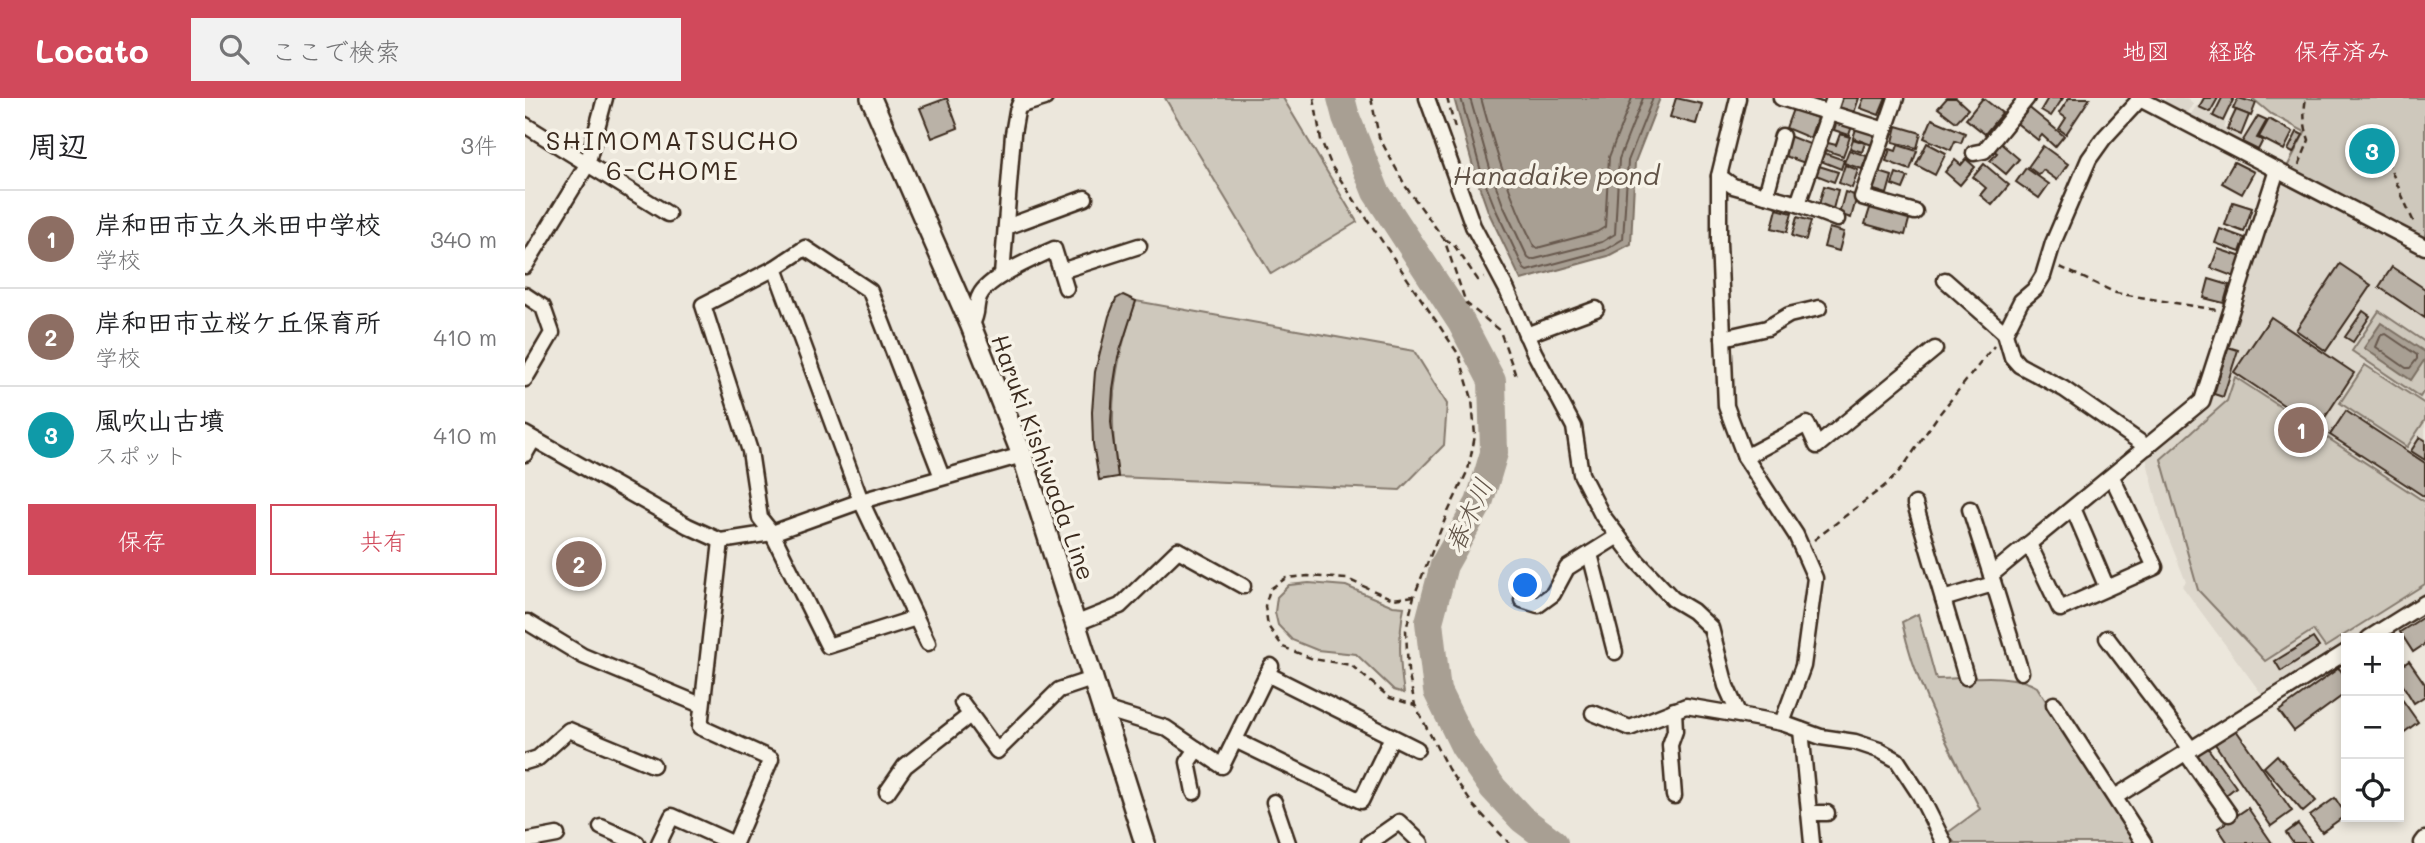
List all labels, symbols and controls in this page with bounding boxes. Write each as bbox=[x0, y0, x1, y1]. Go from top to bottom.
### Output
search box bbox=[191, 18, 681, 81]
text: Locato bbox=[35, 28, 149, 71]
icon: search bbox=[215, 30, 253, 68]
text: ここで検索 bbox=[271, 34, 401, 68]
text: 地図 bbox=[2122, 35, 2170, 66]
text: 経路 bbox=[2208, 35, 2256, 66]
text: 保存済み bbox=[2294, 35, 2390, 66]
district label: SHIMOMATSUCHO 6-CHOME bbox=[546, 123, 800, 187]
text: 周辺 bbox=[28, 125, 88, 165]
pin: 3 bbox=[2349, 125, 2395, 177]
text: 3件 bbox=[461, 130, 497, 160]
water label: Hanadaike pond bbox=[1453, 158, 1661, 192]
text: 岸和田市立久米田中学校 bbox=[95, 207, 381, 241]
text: 1 bbox=[46, 224, 56, 254]
text: 340 m bbox=[430, 224, 497, 254]
text: 学校 bbox=[95, 244, 141, 274]
text: 岸和田市立桜ケ丘保育所 bbox=[95, 305, 381, 339]
text: 2 bbox=[45, 322, 57, 352]
text: 410 m bbox=[433, 322, 497, 352]
street label: Haruki Kishiwada Line bbox=[985, 330, 1103, 584]
text: 学校 bbox=[95, 342, 141, 372]
text: 風吹山古墳 bbox=[95, 403, 225, 437]
pin: 1 bbox=[2278, 404, 2324, 456]
text: 3 bbox=[44, 420, 58, 450]
text: 410 m bbox=[433, 420, 497, 450]
text: スポット bbox=[95, 440, 187, 470]
water label: 春木川 bbox=[1436, 472, 1500, 558]
button: 保存 bbox=[28, 504, 256, 575]
button: 共有 bbox=[270, 504, 497, 575]
pin: 2 bbox=[556, 538, 602, 590]
your location bbox=[1508, 568, 1542, 602]
map controls bbox=[2341, 633, 2404, 822]
button: + bbox=[2341, 633, 2404, 696]
button: − bbox=[2341, 696, 2404, 759]
button: locate bbox=[2341, 759, 2404, 822]

